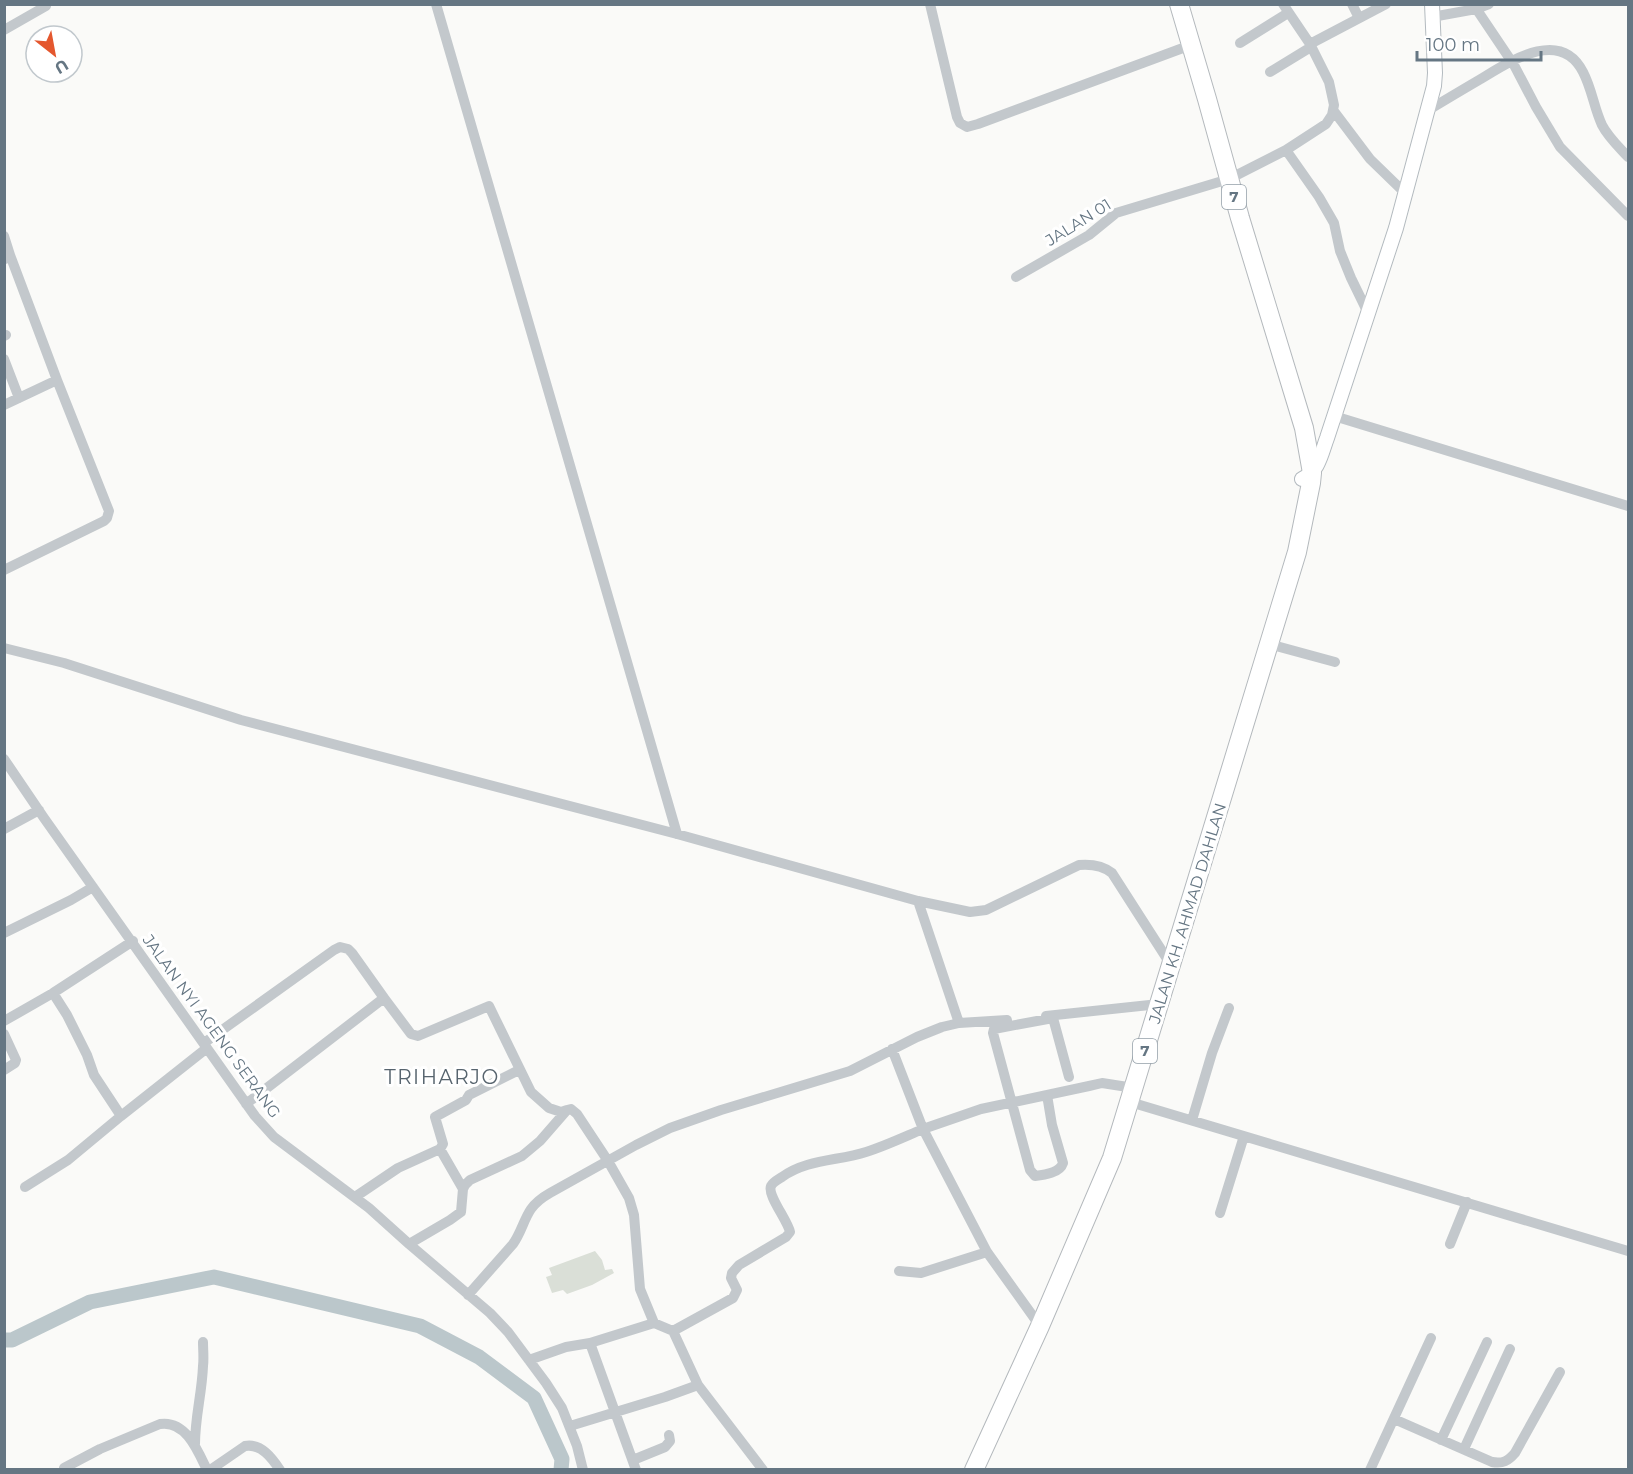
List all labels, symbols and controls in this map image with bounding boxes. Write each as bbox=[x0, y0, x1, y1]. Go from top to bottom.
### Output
north arrow bbox=[24, 24, 84, 84]
scale bar bbox=[1417, 24, 1542, 62]
text: 100 m bbox=[1426, 34, 1480, 56]
text: U bbox=[51, 55, 72, 78]
road number: 7 bbox=[1222, 185, 1246, 209]
street label: JALAN 01 bbox=[1041, 195, 1115, 251]
street label: JALAN KH. AHMAD DAHLAN bbox=[1145, 801, 1230, 1027]
street label: JALAN NYI AGENG SERANG bbox=[138, 930, 285, 1122]
road number: 7 bbox=[1133, 1039, 1157, 1063]
district label: TRIHARJO bbox=[384, 1065, 500, 1089]

